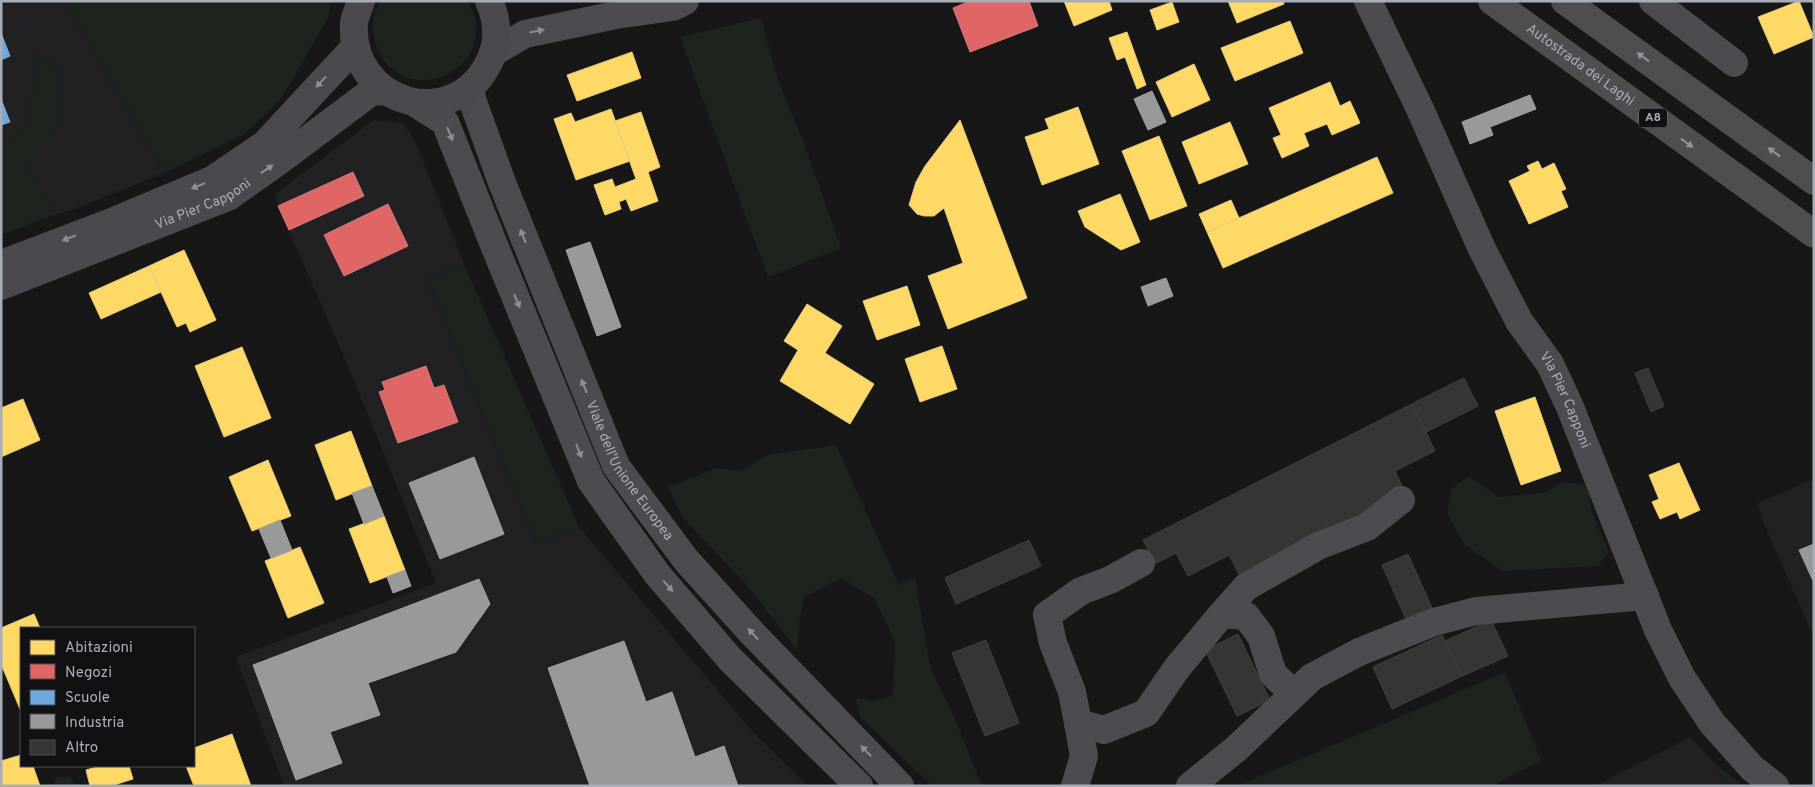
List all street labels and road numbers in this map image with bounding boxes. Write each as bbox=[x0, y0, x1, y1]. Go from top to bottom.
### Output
street label: Autostrada dei Laghi bbox=[1523, 20, 1638, 110]
road number: A8 bbox=[1639, 109, 1667, 128]
street label: Via Pier Capponi bbox=[152, 175, 254, 233]
street label: Via Pier Capponi bbox=[1536, 349, 1594, 451]
street label: Viale dell'Unione Europea bbox=[582, 398, 677, 544]

